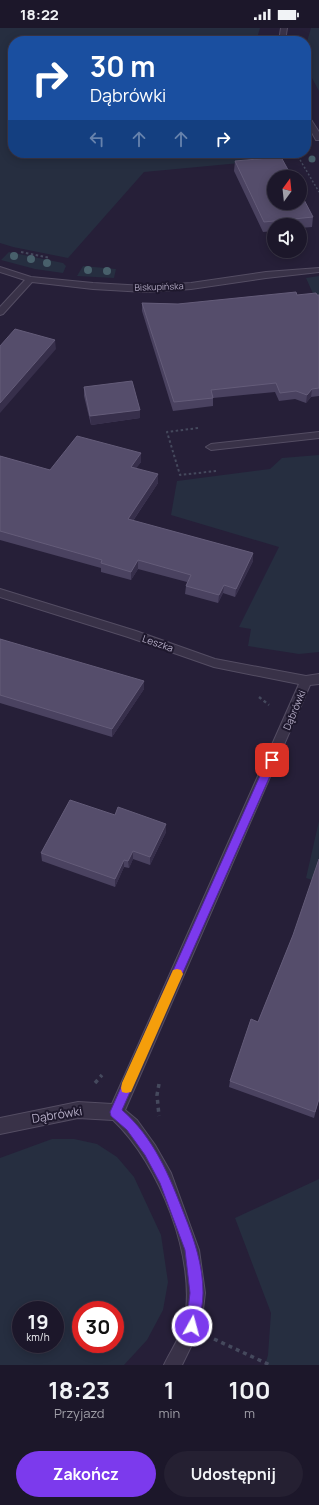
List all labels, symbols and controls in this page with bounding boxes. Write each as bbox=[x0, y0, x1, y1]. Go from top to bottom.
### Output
text: 18:22 bbox=[20, 4, 59, 25]
text: 30 m bbox=[90, 47, 155, 85]
icon: right bbox=[24, 52, 76, 104]
text: Dąbrówki bbox=[90, 83, 166, 107]
icon: left bbox=[86, 128, 108, 150]
icon: ahead bbox=[128, 128, 150, 150]
icon: ahead bbox=[170, 128, 192, 150]
icon: right bbox=[212, 128, 234, 150]
north arrow bbox=[267, 170, 307, 210]
map controls bbox=[267, 170, 307, 258]
button: sound bbox=[267, 218, 307, 258]
street label: Biskupińska bbox=[134, 279, 184, 294]
street label: Leszka bbox=[141, 631, 175, 655]
street label: Dąbrówki bbox=[279, 688, 309, 732]
pin bbox=[255, 743, 289, 777]
icon: arrive bbox=[261, 749, 283, 771]
street label: Dąbrówki bbox=[30, 1102, 83, 1127]
speed limit sign: 30 bbox=[72, 1301, 124, 1353]
position arrow bbox=[171, 1305, 213, 1347]
text: 19 bbox=[27, 1308, 49, 1335]
text: km/h bbox=[26, 1330, 50, 1344]
text: 18:23 bbox=[48, 1373, 110, 1406]
text: 1 bbox=[164, 1373, 175, 1406]
text: 100 bbox=[229, 1373, 271, 1406]
text: Przyjazd bbox=[54, 1404, 104, 1422]
text: min bbox=[158, 1404, 180, 1422]
text: m bbox=[244, 1404, 255, 1422]
button: Zakończ bbox=[16, 1451, 156, 1497]
button: Udostępnij bbox=[164, 1451, 303, 1497]

